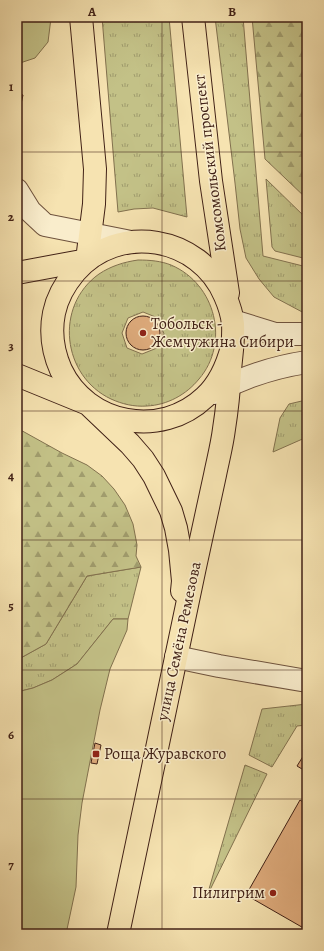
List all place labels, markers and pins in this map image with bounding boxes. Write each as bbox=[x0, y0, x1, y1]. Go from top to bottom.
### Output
place label: Тобольск - Жемчужина Сибири bbox=[151, 313, 294, 353]
marker: Тобольск - Жемчужина Сибири bbox=[138, 328, 148, 338]
place label: Роща Журавского bbox=[104, 743, 226, 765]
marker: Роща Журавского bbox=[91, 749, 101, 759]
place label: Пилигрим bbox=[192, 882, 265, 904]
marker: Пилигрим bbox=[268, 888, 278, 898]

